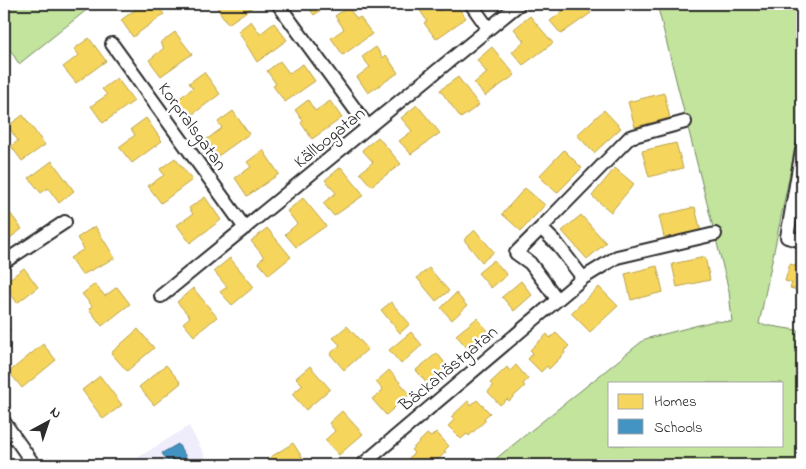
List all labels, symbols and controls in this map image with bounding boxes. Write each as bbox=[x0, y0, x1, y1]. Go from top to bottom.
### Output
street label: Korpralsgatan bbox=[150, 78, 232, 177]
street label: Källbogatan bbox=[289, 102, 372, 176]
street label: Bäckahästgatan bbox=[393, 320, 505, 420]
legend bbox=[608, 382, 784, 446]
text: Homes bbox=[654, 391, 697, 413]
north arrow bbox=[22, 396, 72, 446]
text: N bbox=[45, 402, 66, 424]
text: Schools bbox=[654, 417, 703, 439]

